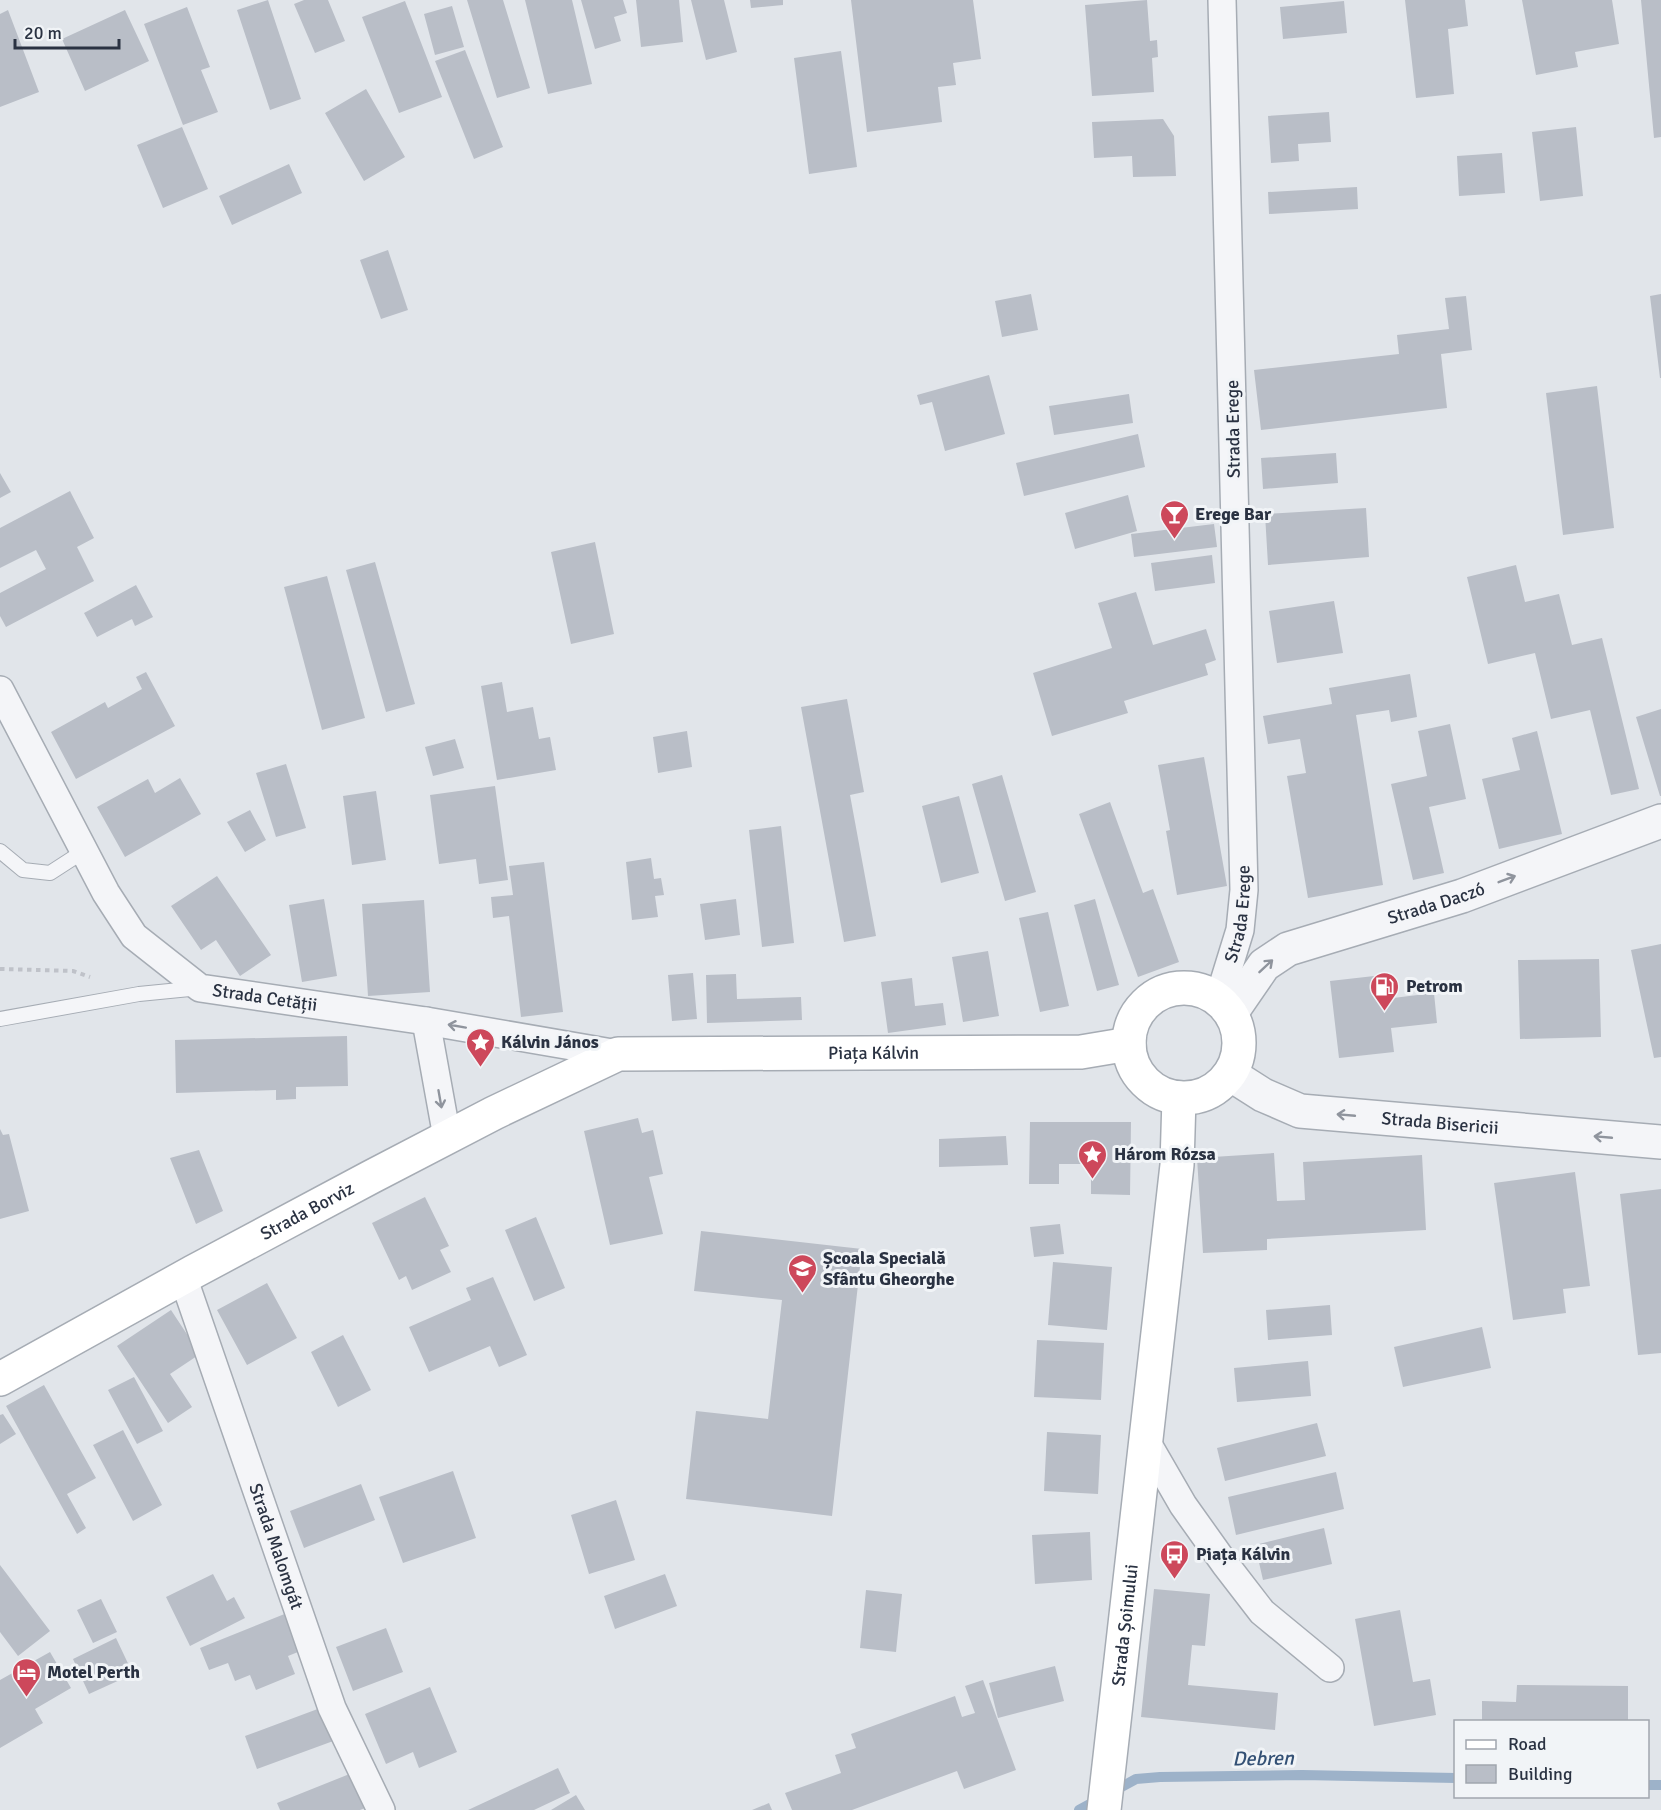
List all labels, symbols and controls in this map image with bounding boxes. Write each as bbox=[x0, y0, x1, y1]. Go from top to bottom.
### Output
scale bar bbox=[15, 12, 118, 50]
text: 20 m bbox=[24, 22, 62, 44]
street label: Strada Erege bbox=[1221, 380, 1245, 478]
bar icon: Erege Bar bbox=[1158, 498, 1190, 540]
place label: Erege Bar bbox=[1195, 503, 1272, 525]
street label: Strada Erege bbox=[1220, 865, 1255, 965]
one-way arrow bbox=[1497, 873, 1516, 884]
street label: Strada Daczó bbox=[1385, 877, 1488, 929]
one-way arrow bbox=[1258, 959, 1273, 973]
fuel station icon: Petrom bbox=[1369, 970, 1401, 1012]
place label: Petrom bbox=[1406, 975, 1463, 997]
street label: Strada Cetății bbox=[211, 979, 319, 1016]
one-way arrow bbox=[448, 1020, 468, 1031]
place icon: Kálvin János bbox=[464, 1026, 496, 1068]
place label: Kálvin János bbox=[501, 1031, 599, 1053]
street label: Piața Kálvin bbox=[828, 1042, 919, 1064]
one-way arrow bbox=[435, 1089, 446, 1108]
street label: Strada Bisericii bbox=[1381, 1107, 1500, 1139]
one-way arrow bbox=[1336, 1109, 1356, 1120]
one-way arrow bbox=[1593, 1131, 1613, 1142]
place icon: Három Rózsa bbox=[1077, 1138, 1109, 1180]
place label: Három Rózsa bbox=[1114, 1143, 1216, 1165]
street label: Strada Borviz bbox=[257, 1177, 358, 1245]
place label: Școala Specială Sfântu Gheorghe bbox=[823, 1247, 954, 1290]
school or university icon: Școala Specială Sfântu Gheorghe bbox=[786, 1252, 818, 1294]
street label: Strada Malomgát bbox=[244, 1480, 308, 1612]
bus stop icon: Piața Kálvin bbox=[1159, 1538, 1191, 1580]
place label: Piața Kálvin bbox=[1196, 1543, 1290, 1566]
street label: Strada Șoimului bbox=[1107, 1563, 1143, 1687]
hotel icon: Motel Perth bbox=[10, 1656, 42, 1698]
place label: Motel Perth bbox=[47, 1661, 140, 1683]
legend bbox=[1454, 1720, 1649, 1798]
text: Road bbox=[1508, 1733, 1547, 1755]
water label: Debren bbox=[1232, 1745, 1295, 1772]
text: Building bbox=[1508, 1763, 1572, 1785]

